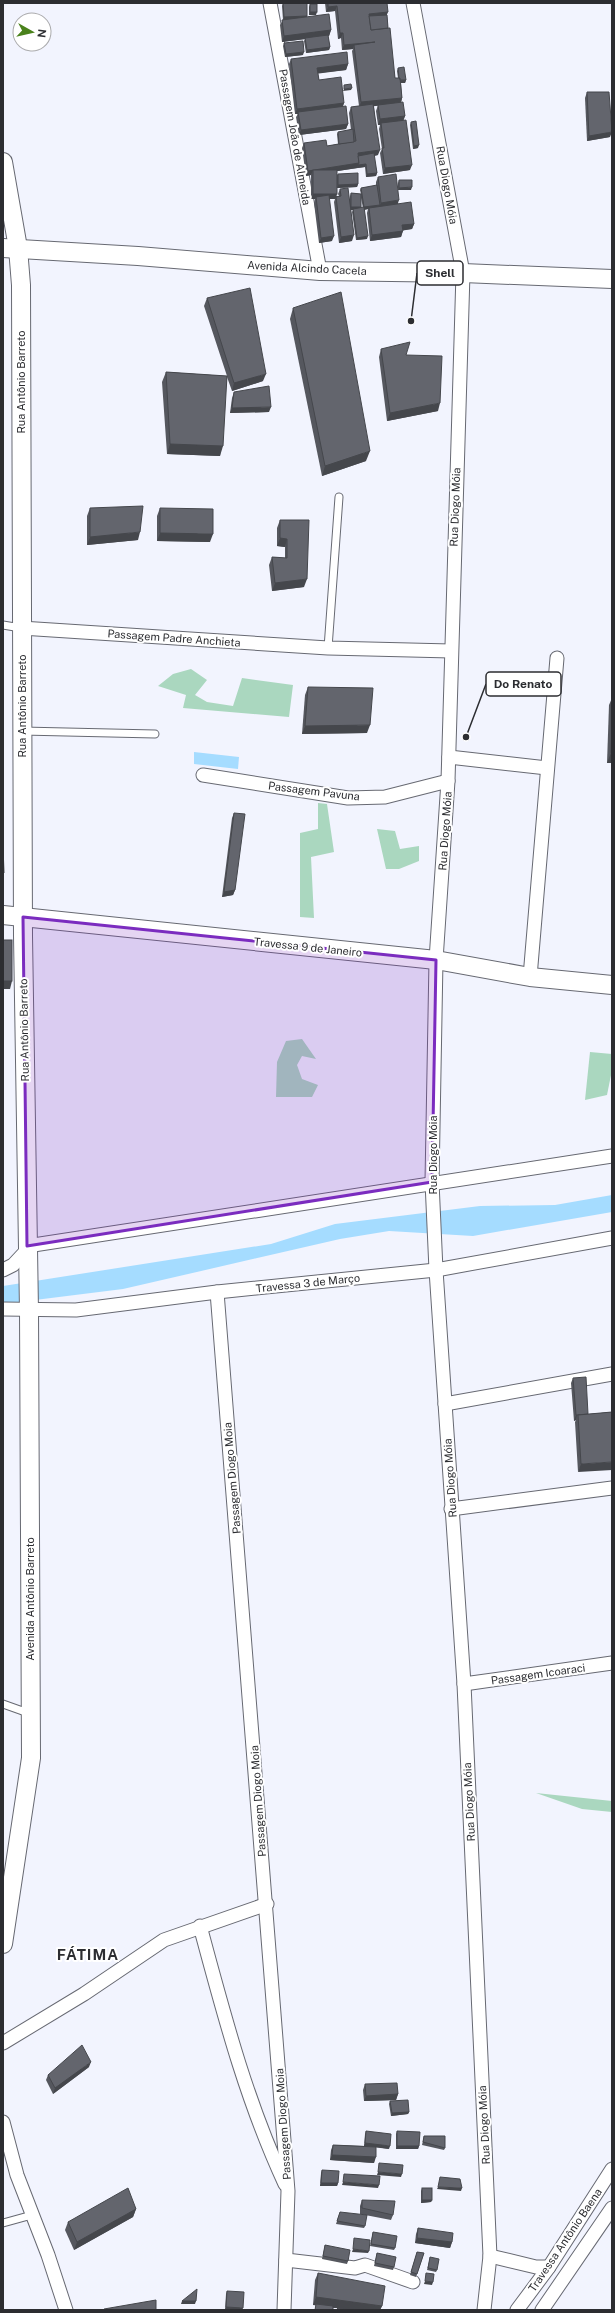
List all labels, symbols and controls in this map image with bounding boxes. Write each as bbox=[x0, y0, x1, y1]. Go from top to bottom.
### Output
north arrow bbox=[12, 12, 52, 52]
text: N bbox=[35, 28, 48, 38]
street label: Passagem João de Almeida bbox=[277, 68, 313, 206]
street label: Rua Diogo Móia bbox=[434, 145, 460, 225]
street label: Avenida Alcindo Cacela bbox=[247, 259, 367, 277]
callout: Shell bbox=[417, 261, 463, 285]
text: Shell bbox=[425, 266, 455, 280]
street label: Rua Antônio Barreto bbox=[15, 331, 27, 433]
street label: Rua Diogo Móia bbox=[448, 467, 462, 547]
street label: Passagem Padre Anchieta bbox=[107, 627, 241, 649]
street label: Rua Antônio Barreto bbox=[16, 655, 28, 757]
callout: Do Renato bbox=[486, 672, 561, 696]
text: Do Renato bbox=[494, 677, 552, 691]
street label: Passagem Pavuna bbox=[267, 779, 361, 803]
street label: Rua Diogo Móia bbox=[436, 791, 454, 871]
street label: Travessa 9 de Janeiro bbox=[253, 935, 363, 959]
street label: Rua Antônio Barreto bbox=[17, 978, 31, 1082]
street label: Rua Diogo Móia bbox=[427, 1115, 439, 1195]
street label: Travessa 3 de Março bbox=[255, 1272, 361, 1295]
street label: Passagem Diogo Moia bbox=[221, 1422, 243, 1534]
street label: Rua Diogo Móia bbox=[441, 1438, 459, 1518]
street label: Avenida Antônio Barreto bbox=[24, 1537, 36, 1661]
street label: Passagem Icoaraci bbox=[490, 1661, 586, 1687]
street label: Passagem Diogo Moia bbox=[248, 1745, 268, 1857]
street label: Rua Diogo Móia bbox=[461, 1762, 477, 1842]
district label: FÁTIMA bbox=[57, 1946, 119, 1963]
street label: Passagem Diogo Moia bbox=[273, 2068, 293, 2180]
street label: Rua Diogo Móia bbox=[476, 2085, 492, 2165]
street label: Travessa Antônio Baena bbox=[526, 2186, 604, 2294]

